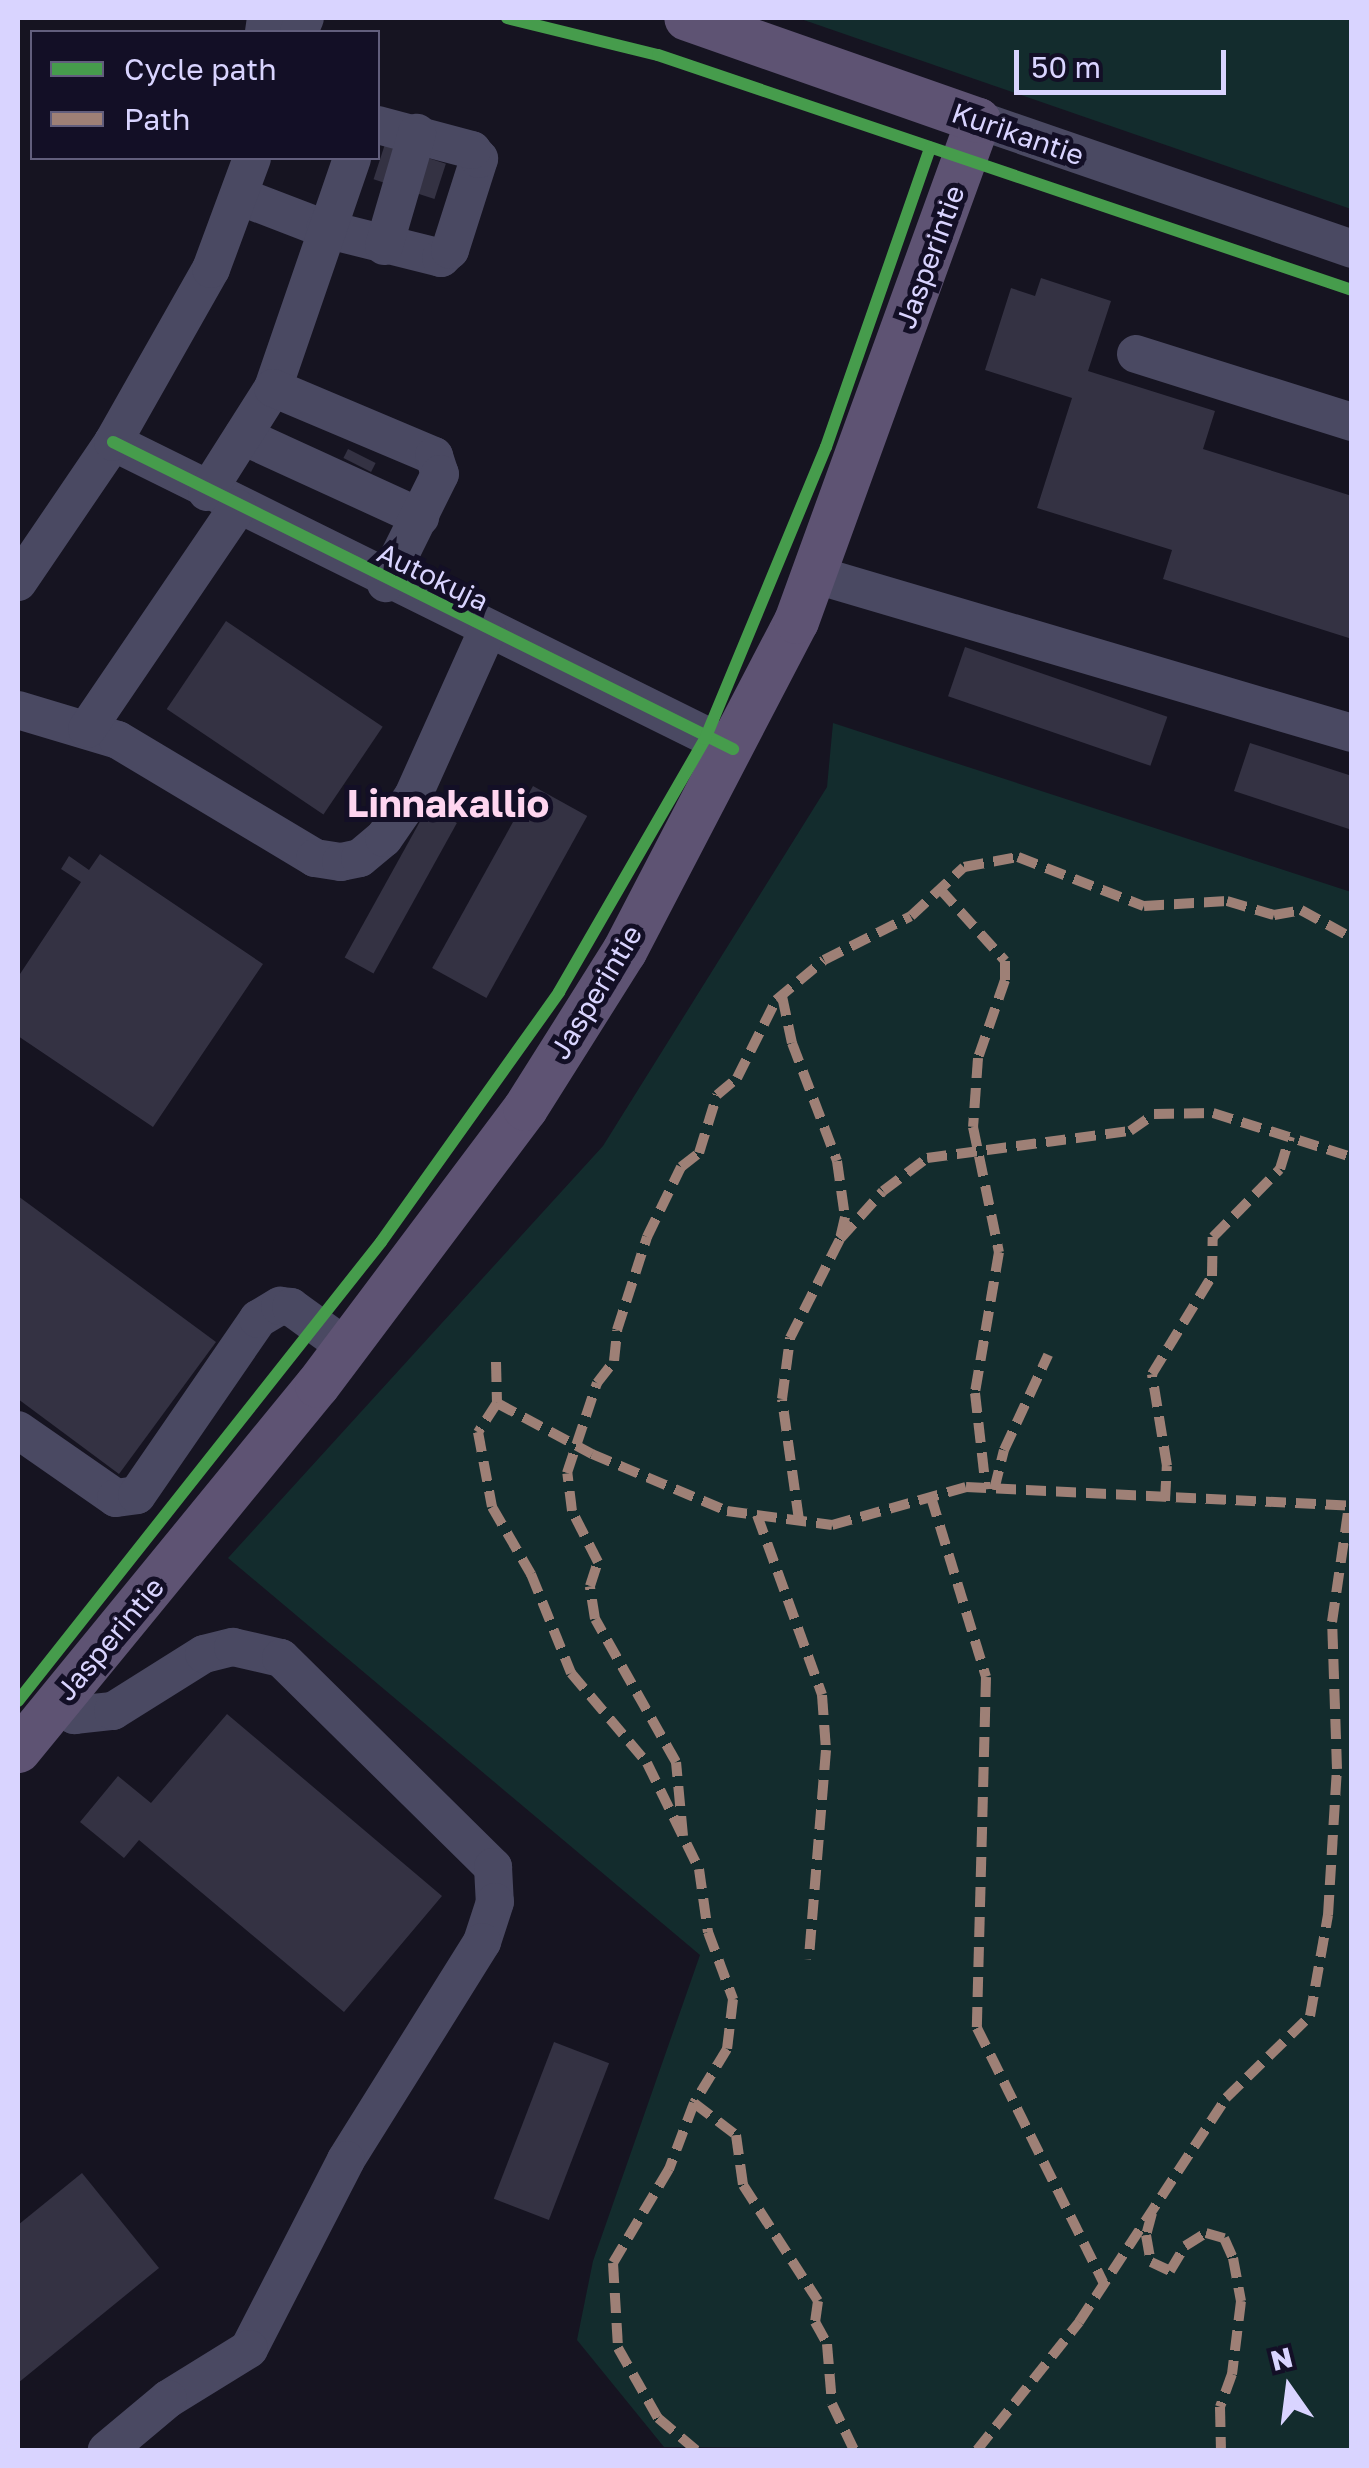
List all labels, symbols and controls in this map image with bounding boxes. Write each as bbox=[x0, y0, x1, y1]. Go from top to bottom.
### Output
legend bbox=[30, 30, 380, 160]
scale bar bbox=[1019, 30, 1232, 92]
text: 50 m bbox=[1031, 49, 1101, 85]
text: Cycle path bbox=[124, 51, 277, 87]
street label: Kurikantie bbox=[948, 96, 1088, 172]
text: Path bbox=[124, 101, 190, 137]
street label: Jasperintie bbox=[889, 181, 971, 333]
street label: Autokuja bbox=[372, 536, 494, 618]
district label: Linnakallio bbox=[347, 780, 549, 826]
street label: Jasperintie bbox=[543, 919, 649, 1065]
street label: Jasperintie bbox=[49, 1571, 171, 1707]
north arrow bbox=[1239, 2338, 1339, 2438]
text: N bbox=[1267, 2340, 1296, 2377]

